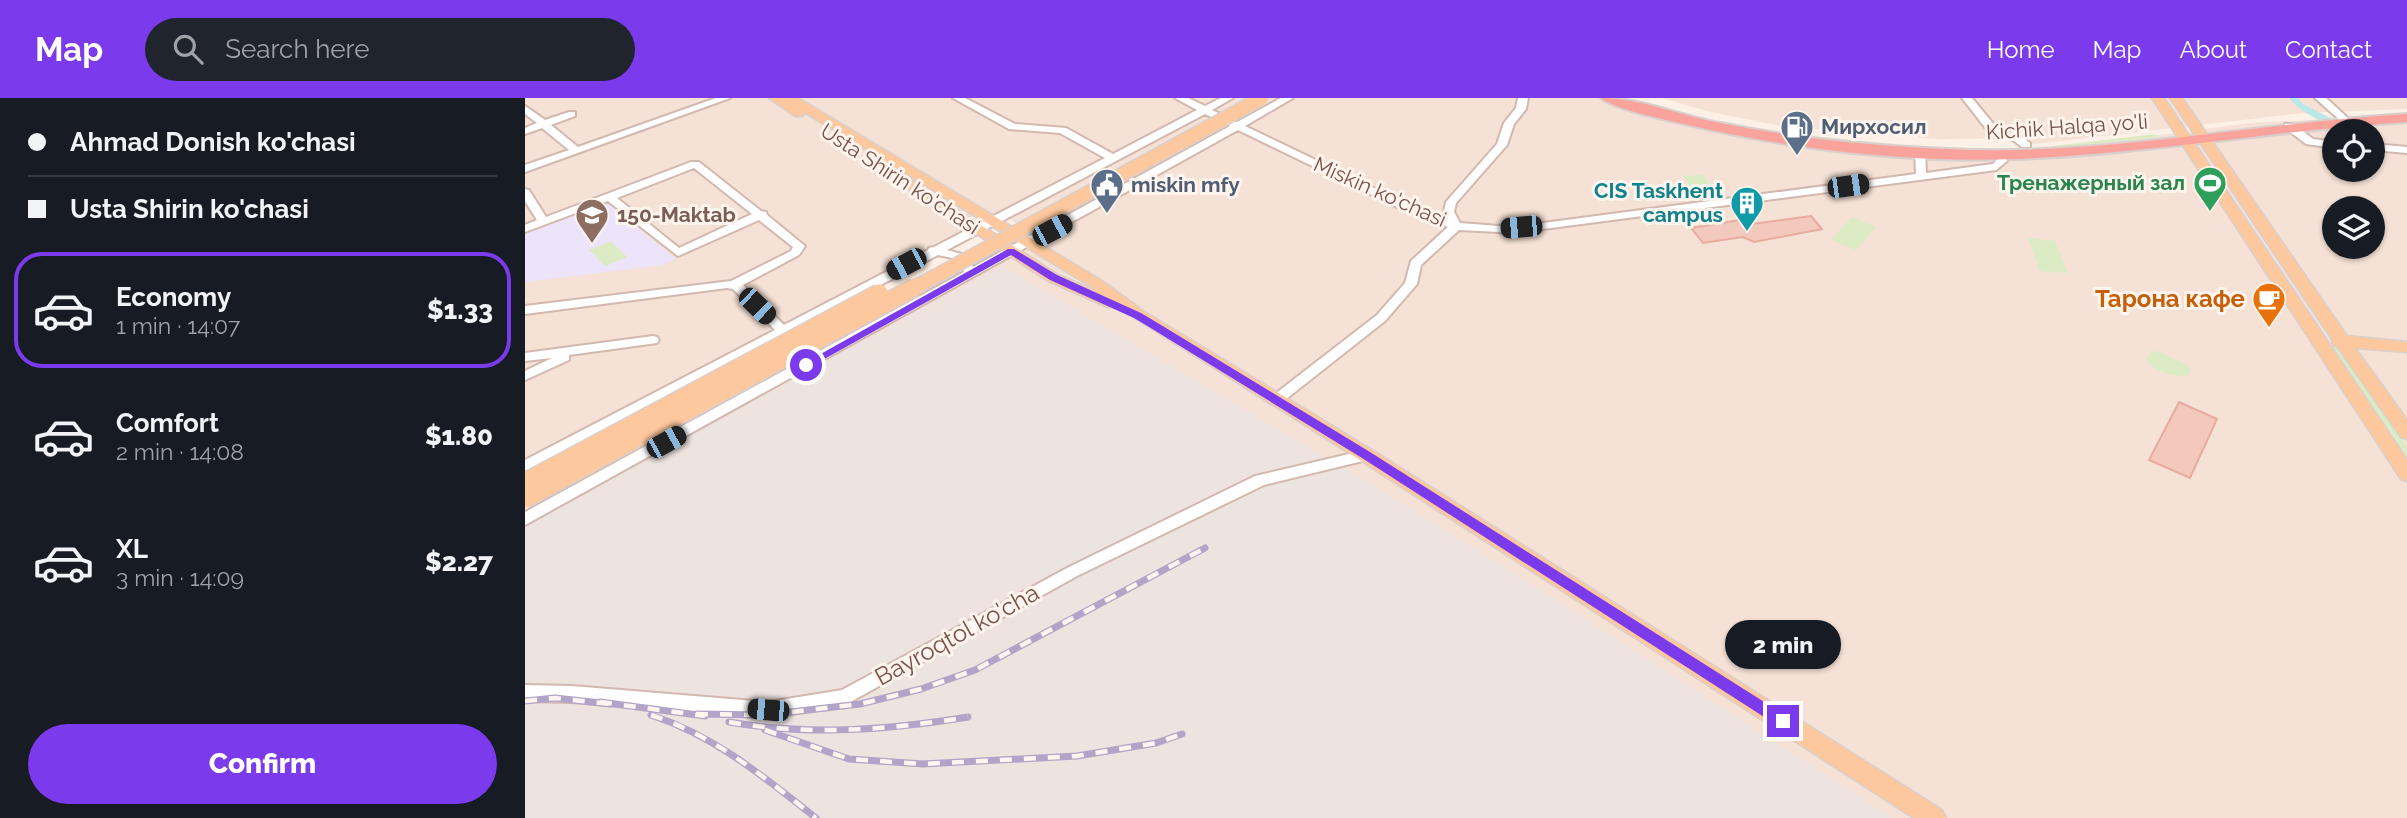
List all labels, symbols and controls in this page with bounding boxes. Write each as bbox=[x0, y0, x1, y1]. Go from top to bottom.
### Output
search box bbox=[145, 18, 635, 81]
text: Map bbox=[35, 30, 103, 69]
icon: search bbox=[169, 30, 207, 68]
text: Search here bbox=[225, 34, 370, 64]
text: Home bbox=[1987, 35, 2055, 64]
text: Map bbox=[2093, 35, 2141, 64]
text: About bbox=[2179, 35, 2247, 64]
text: Contact bbox=[2285, 35, 2372, 64]
fuel station icon: Мирхосил bbox=[1778, 108, 1816, 157]
street label: Kichik Halqa yo'li bbox=[1985, 108, 2149, 145]
place label: Мирхосил bbox=[1821, 114, 1926, 139]
street label: Usta Shirin ko'chasi bbox=[816, 118, 985, 239]
map controls bbox=[2322, 119, 2385, 259]
button: locate bbox=[2322, 119, 2385, 182]
text: Ahmad Donish ko'chasi bbox=[70, 127, 356, 157]
street label: Miskin ko'chasi bbox=[1310, 151, 1450, 232]
sports icon: Тренажерный зал bbox=[2191, 164, 2229, 213]
public building icon: miskin mfy bbox=[1088, 166, 1126, 215]
place label: Тренажерный зал bbox=[1997, 170, 2185, 195]
place label: miskin mfy bbox=[1131, 172, 1240, 197]
car bbox=[1826, 173, 1871, 199]
place label: CIS Taskhent campus bbox=[1594, 178, 1723, 227]
building icon: CIS Taskhent campus bbox=[1728, 184, 1766, 233]
text: Usta Shirin ko'chasi bbox=[70, 194, 309, 224]
school or university icon: 150-Maktab bbox=[573, 196, 611, 245]
button: layers bbox=[2322, 196, 2385, 259]
place label: 150-Maktab bbox=[617, 202, 736, 227]
car bbox=[1029, 211, 1076, 249]
car bbox=[1500, 215, 1543, 239]
car bbox=[883, 245, 930, 283]
icon: car bbox=[32, 279, 95, 342]
cafe icon: Тарона кафе bbox=[2250, 280, 2288, 329]
text: Economy bbox=[116, 282, 231, 312]
car bbox=[735, 284, 780, 328]
place label: Тарона кафе bbox=[2095, 284, 2245, 313]
text: $1.33 bbox=[427, 295, 493, 325]
text: 1 min · 14:07 bbox=[116, 312, 240, 339]
route start bbox=[790, 349, 822, 381]
icon: car bbox=[32, 405, 95, 468]
text: Comfort bbox=[116, 408, 219, 438]
text: $1.80 bbox=[425, 421, 493, 451]
car bbox=[643, 423, 690, 461]
text: 2 min · 14:08 bbox=[116, 438, 244, 465]
icon: car bbox=[32, 531, 95, 594]
text: XL bbox=[116, 534, 148, 564]
text: $2.27 bbox=[425, 547, 493, 577]
text: 3 min · 14:09 bbox=[116, 564, 244, 591]
street label: Bayroqtol ko'cha bbox=[870, 578, 1044, 692]
callout: 2 min bbox=[1725, 620, 1841, 668]
text: 2 min bbox=[1753, 631, 1813, 658]
car bbox=[747, 698, 790, 722]
route end bbox=[1767, 705, 1799, 737]
button: Confirm bbox=[28, 724, 497, 804]

